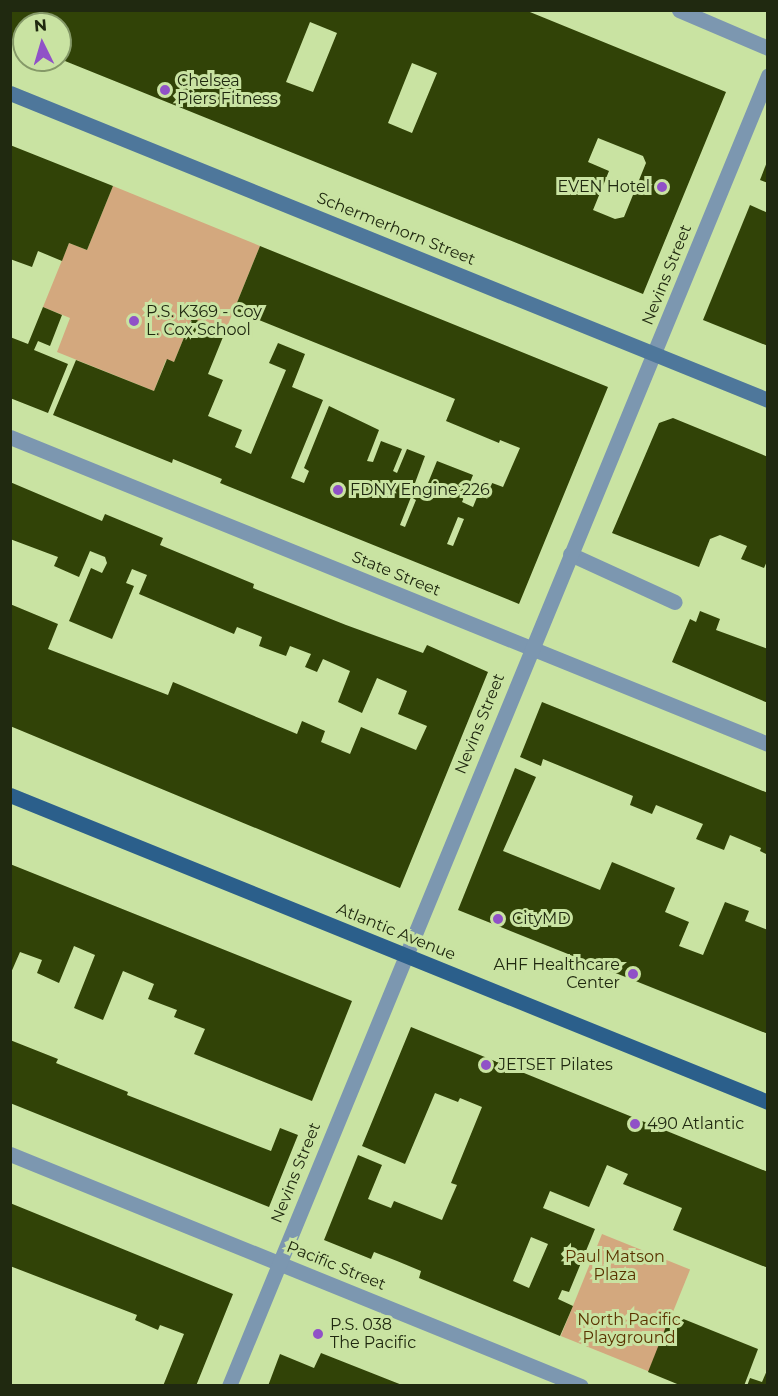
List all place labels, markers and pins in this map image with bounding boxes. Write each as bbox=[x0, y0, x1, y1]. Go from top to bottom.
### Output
place label: Chelsea Piers Fitness bbox=[177, 71, 278, 109]
marker: Chelsea Piers Fitness bbox=[158, 83, 172, 97]
place label: EVEN Hotel bbox=[557, 177, 650, 197]
marker: EVEN Hotel bbox=[655, 180, 669, 194]
place label: P.S. K369 - Coy L. Cox School bbox=[146, 302, 262, 340]
marker: P.S. K369 - Coy L. Cox School bbox=[127, 314, 141, 328]
place label: FDNY Engine 226 bbox=[350, 480, 490, 500]
marker: FDNY Engine 226 bbox=[331, 483, 345, 497]
place label: CityMD bbox=[512, 909, 571, 929]
marker: CityMD bbox=[489, 910, 507, 928]
place label: AHF Healthcare Center bbox=[494, 955, 620, 993]
marker: AHF Healthcare Center bbox=[624, 965, 642, 983]
place label: JETSET Pilates bbox=[498, 1055, 613, 1075]
marker: JETSET Pilates bbox=[479, 1058, 493, 1072]
place label: 490 Atlantic bbox=[647, 1114, 744, 1134]
marker: 490 Atlantic bbox=[628, 1117, 642, 1131]
place label: P.S. 038 The Pacific bbox=[330, 1315, 416, 1353]
marker: P.S. 038 The Pacific bbox=[311, 1327, 325, 1341]

